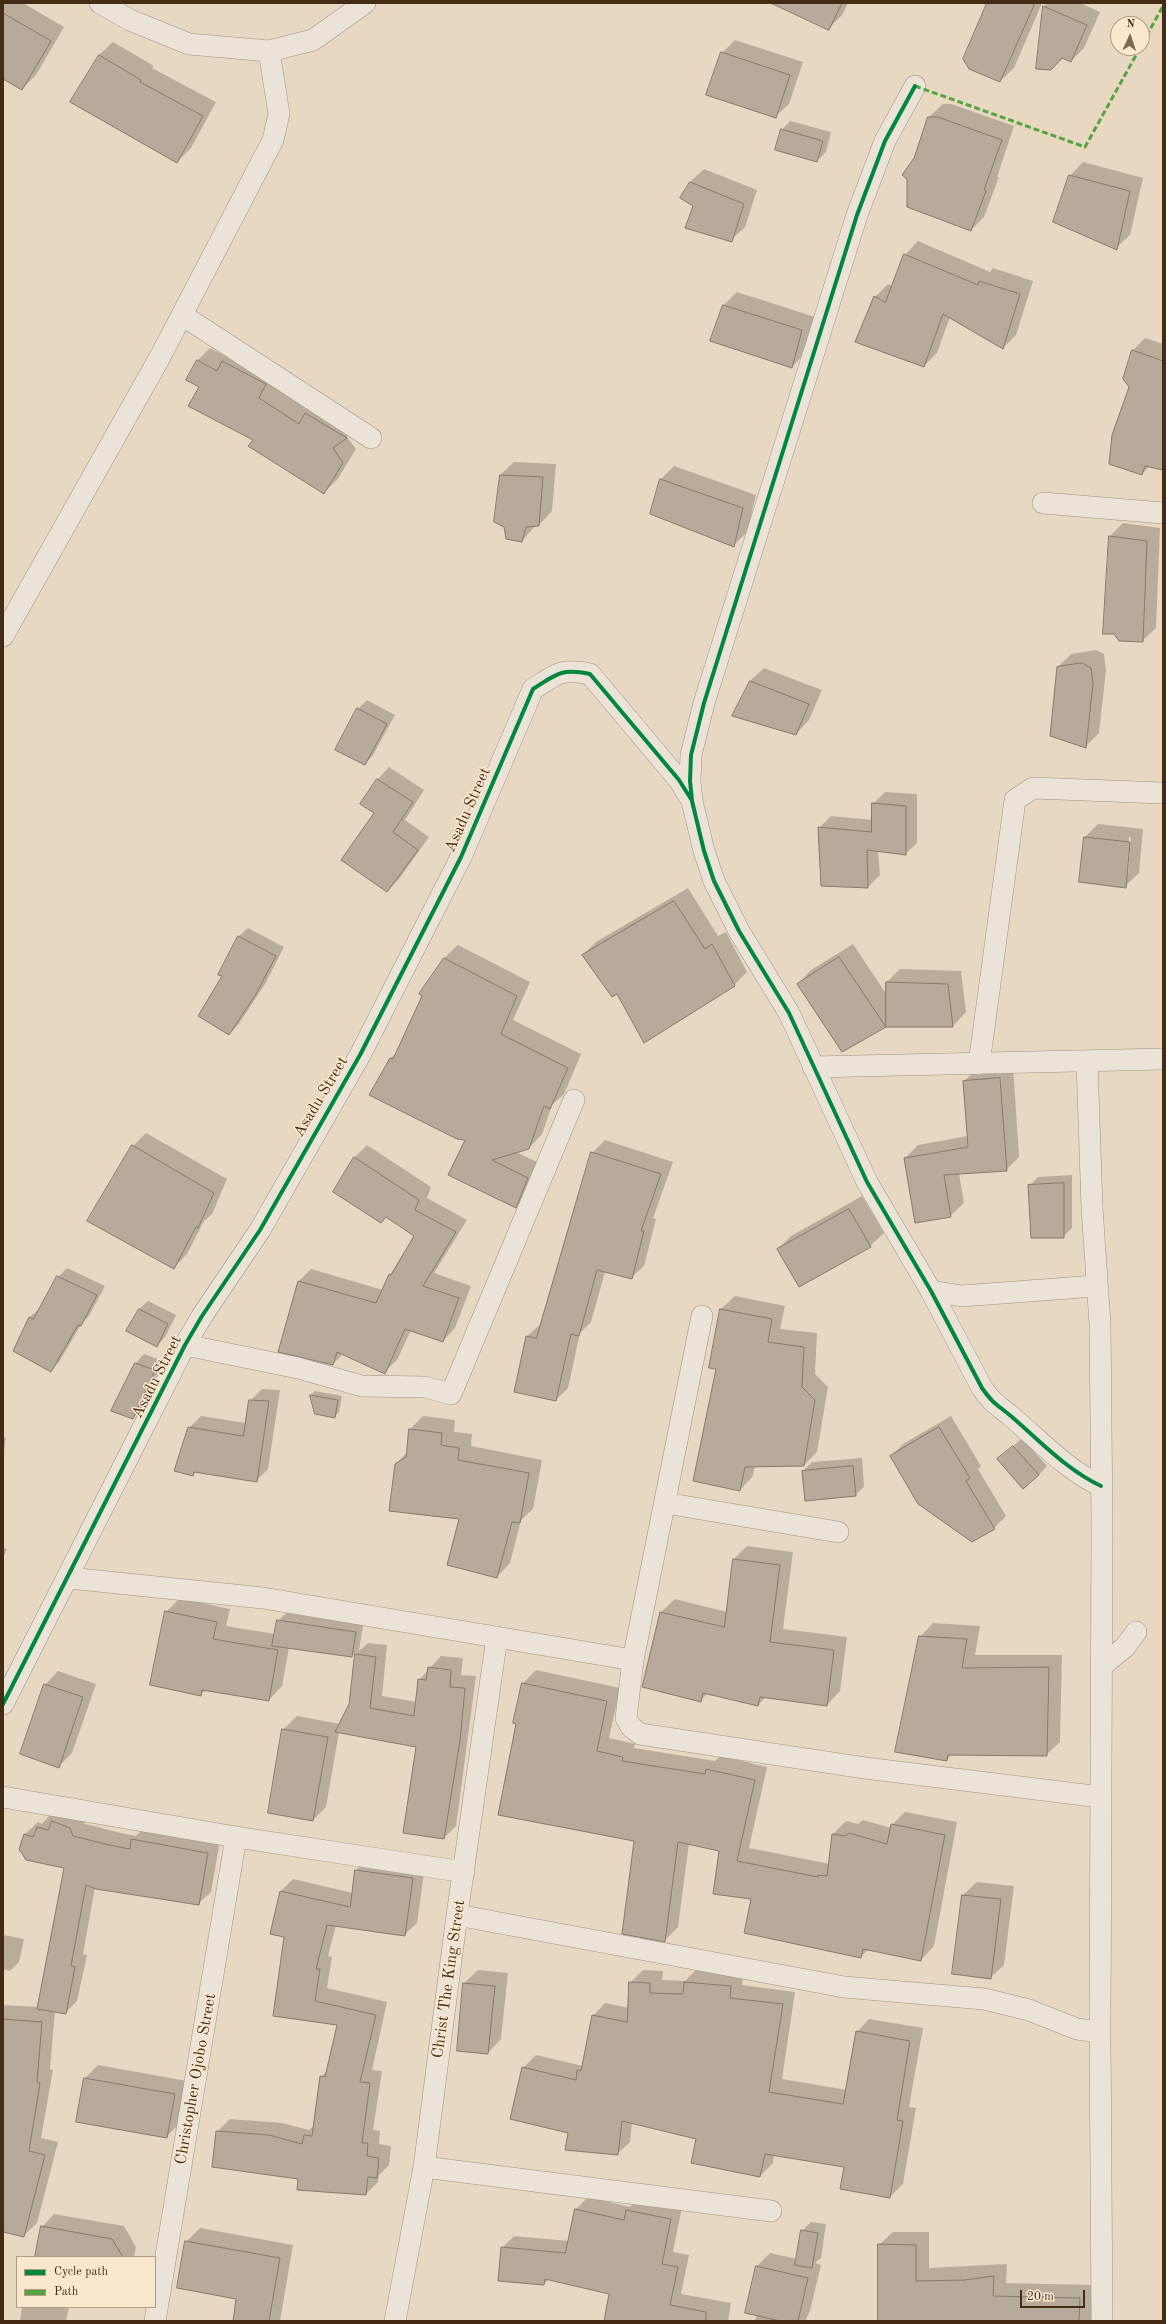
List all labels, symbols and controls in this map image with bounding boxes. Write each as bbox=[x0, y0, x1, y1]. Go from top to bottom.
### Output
north arrow bbox=[1110, 16, 1150, 56]
text: N bbox=[1126, 19, 1135, 30]
street label: Asadu Street bbox=[441, 765, 495, 855]
street label: Asadu Street bbox=[289, 1053, 353, 1141]
street label: Asadu Street bbox=[128, 1332, 186, 1422]
street label: Christ The King Street bbox=[428, 1899, 470, 2059]
street label: Christopher Ojobo Street bbox=[171, 1992, 221, 2166]
legend bbox=[16, 2256, 156, 2308]
text: Cycle path bbox=[54, 2266, 108, 2278]
scale bar bbox=[1022, 2282, 1087, 2308]
text: Path bbox=[54, 2286, 78, 2298]
text: 20 m bbox=[1027, 2291, 1054, 2303]

